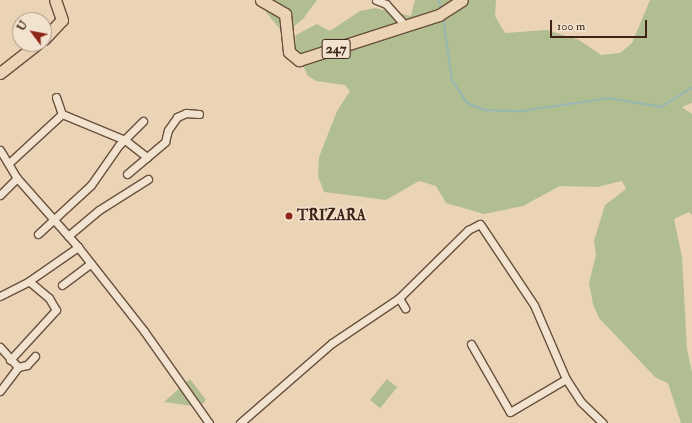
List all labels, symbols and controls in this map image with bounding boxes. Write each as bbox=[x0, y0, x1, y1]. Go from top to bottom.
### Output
north arrow bbox=[12, 12, 52, 52]
scale bar bbox=[552, 12, 649, 38]
text: U bbox=[14, 19, 30, 33]
text: 100 m bbox=[557, 19, 585, 34]
road number: 247 bbox=[321, 37, 351, 61]
place label: TRIZARA bbox=[297, 207, 366, 225]
marker: TRIZARA bbox=[284, 211, 294, 221]

